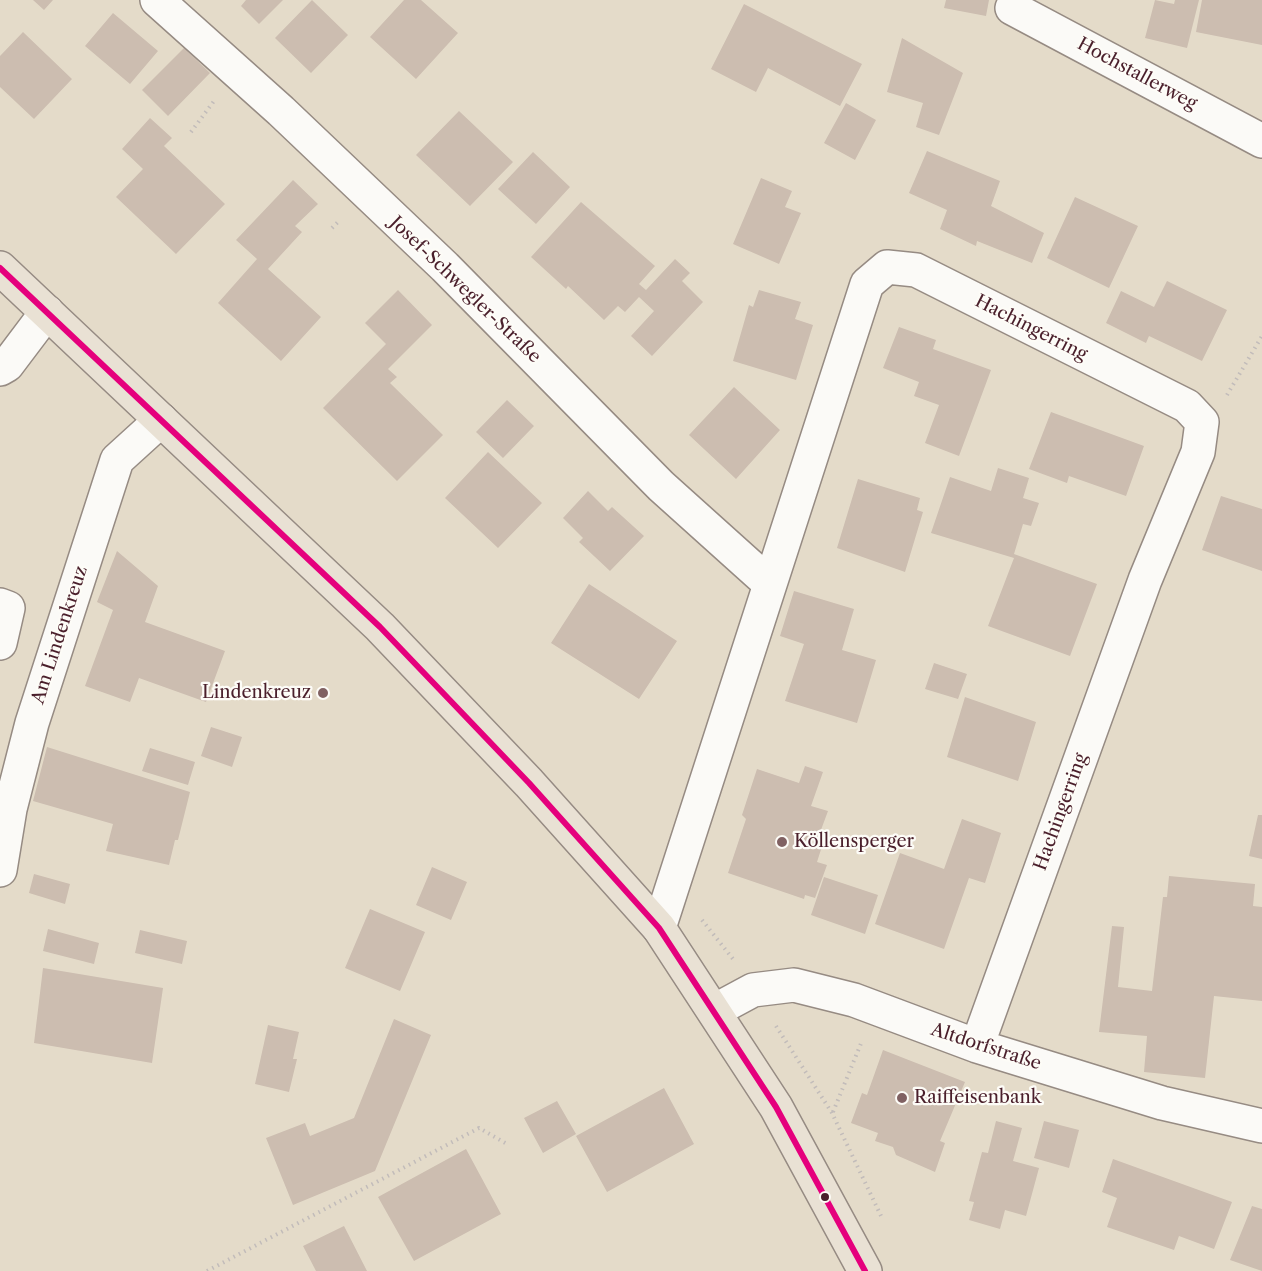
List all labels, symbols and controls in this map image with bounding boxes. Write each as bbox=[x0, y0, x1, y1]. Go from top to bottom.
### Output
street label: Hochstallerweg bbox=[1073, 33, 1201, 115]
street label: Josef-Schwegler-Straße bbox=[385, 212, 545, 368]
street label: Hachingerring bbox=[971, 290, 1091, 366]
street label: Am Lindenkreuz bbox=[27, 563, 93, 707]
place label: Lindenkreuz bbox=[202, 682, 311, 704]
marker: Lindenkreuz bbox=[316, 686, 330, 700]
street label: Hachingerring bbox=[1030, 750, 1092, 874]
place label: Köllensperger bbox=[794, 831, 914, 853]
marker: Köllensperger bbox=[775, 835, 789, 849]
street label: Altdorfstraße bbox=[928, 1019, 1044, 1075]
place label: Raiffeisenbank bbox=[914, 1087, 1041, 1109]
marker: Raiffeisenbank bbox=[895, 1091, 909, 1105]
unlabelled marker bbox=[819, 1191, 831, 1203]

